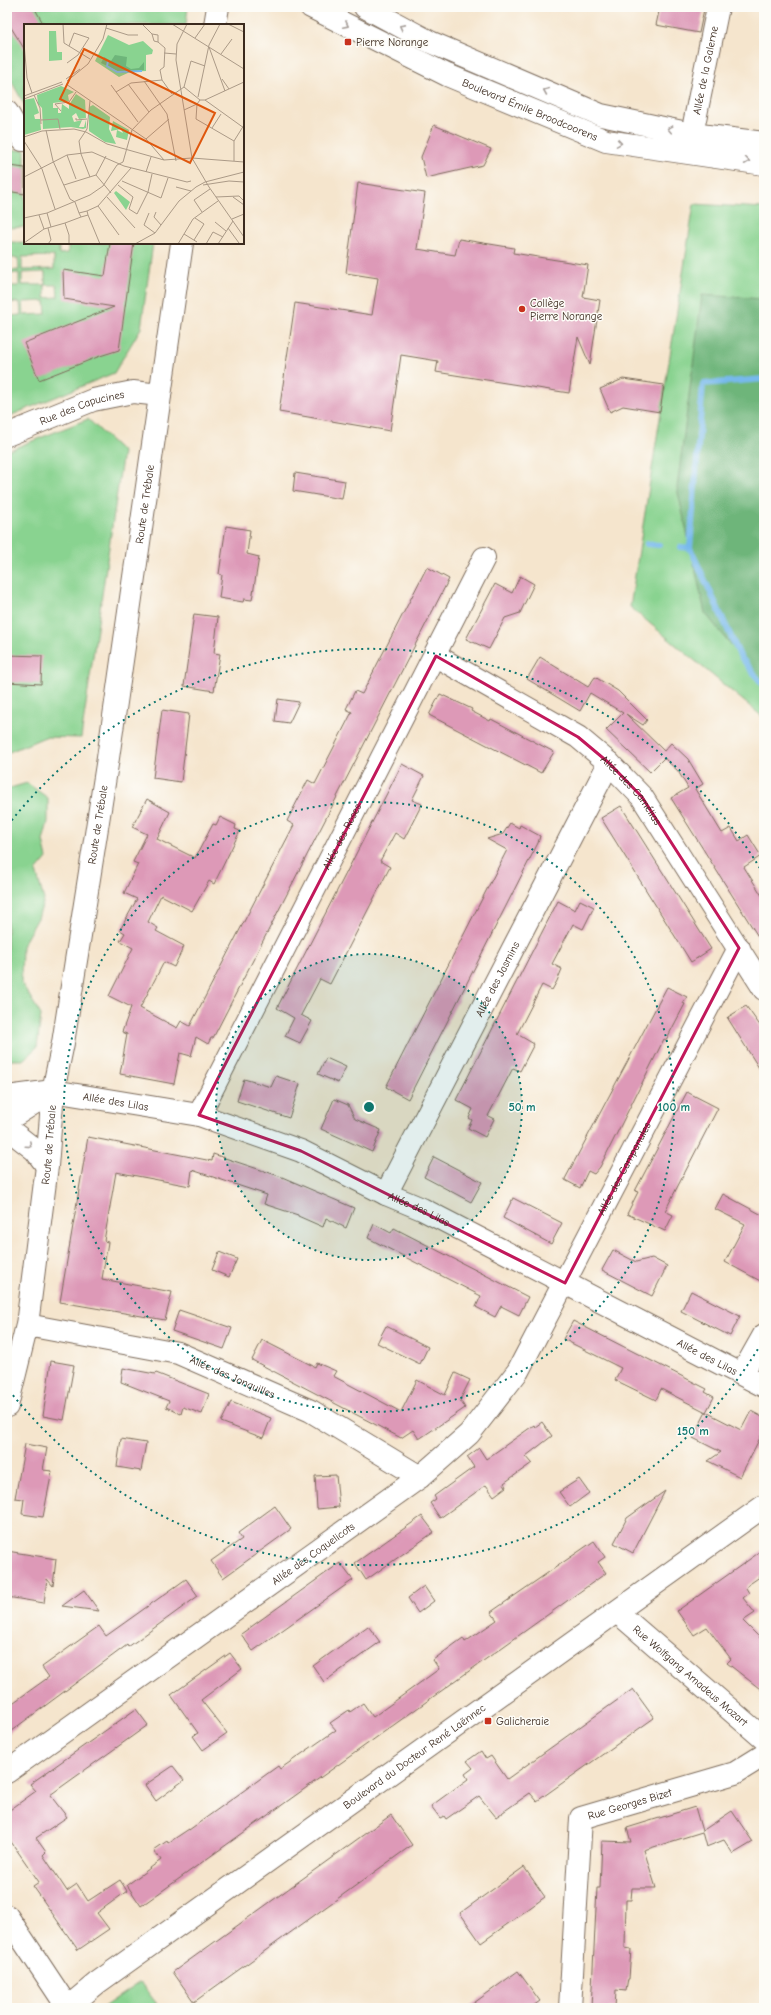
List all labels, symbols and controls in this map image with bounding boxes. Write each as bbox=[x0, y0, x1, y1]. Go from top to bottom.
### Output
one-way arrow bbox=[341, 20, 349, 27]
inset map bbox=[24, 24, 244, 244]
one-way arrow bbox=[399, 24, 406, 32]
street label: Allée de la Galerne bbox=[690, 24, 721, 116]
place label: Pierre Norange bbox=[356, 36, 429, 49]
marker: Pierre Norange bbox=[343, 37, 353, 47]
street label: Boulevard Émile Broodcoorens bbox=[460, 76, 600, 144]
one-way arrow bbox=[543, 88, 550, 96]
one-way arrow bbox=[667, 126, 673, 134]
one-way arrow bbox=[616, 138, 622, 147]
one-way arrow bbox=[744, 156, 750, 165]
place label: Collège Pierre Norange bbox=[530, 297, 603, 323]
marker: Collège Pierre Norange bbox=[517, 304, 527, 314]
street label: Rue des Capucines bbox=[38, 388, 126, 428]
street label: Route de Trébale bbox=[133, 463, 157, 545]
street label: Allée des Camélias bbox=[598, 753, 664, 828]
street label: Route de Trébale bbox=[85, 784, 111, 865]
street label: Allée des Roses bbox=[320, 801, 364, 872]
street label: Allée des Jasmins bbox=[473, 939, 523, 1019]
street label: Allée des Lilas bbox=[82, 1090, 150, 1114]
centre of rings bbox=[362, 1100, 376, 1114]
text: 50 m bbox=[508, 1100, 536, 1114]
text: 100 m bbox=[658, 1100, 690, 1114]
street label: Route de Trébale bbox=[39, 1104, 59, 1185]
street label: Allée des Campanules bbox=[595, 1120, 654, 1217]
one-way arrow bbox=[24, 1140, 32, 1148]
street label: Allée des Lilas bbox=[386, 1190, 452, 1229]
street label: Allée des Lilas bbox=[675, 1336, 740, 1378]
street label: Allée des Jonquilles bbox=[188, 1353, 277, 1402]
text: 150 m bbox=[677, 1424, 709, 1438]
street label: Allée des Coquelicots bbox=[269, 1520, 358, 1588]
street label: Rue Wolfgang Amadeus Mozart bbox=[630, 1623, 751, 1730]
street label: Boulevard du Docteur René Laënnec bbox=[341, 1701, 489, 1812]
place label: Galicheraie bbox=[496, 1715, 549, 1728]
marker: Galicheraie bbox=[483, 1716, 493, 1726]
street label: Rue Georges Bizet bbox=[586, 1786, 674, 1823]

